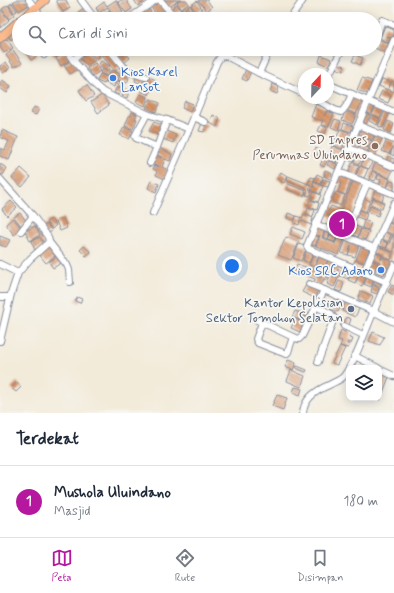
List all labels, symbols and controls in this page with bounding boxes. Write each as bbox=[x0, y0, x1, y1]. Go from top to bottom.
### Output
search box bbox=[12, 12, 382, 56]
icon: search bbox=[26, 23, 48, 45]
text: Cari di sini bbox=[58, 24, 128, 44]
place label: Kios Karel Lansot bbox=[121, 64, 178, 96]
north arrow bbox=[298, 68, 334, 104]
marker: Kios Karel Lansot bbox=[108, 73, 118, 83]
place label: SD Inpres Perumnas Uluindano bbox=[253, 132, 367, 164]
marker: SD Inpres Perumnas Uluindano bbox=[370, 141, 380, 151]
pin: 1 bbox=[329, 209, 355, 239]
your location bbox=[222, 256, 242, 276]
place label: Kios SRC Adaro bbox=[288, 263, 373, 280]
marker: Kios SRC Adaro bbox=[376, 265, 386, 275]
place label: Kantor Kepolisian Sektor Tomohon Selatan bbox=[206, 295, 343, 327]
marker: Kantor Kepolisian Sektor Tomohon Selatan bbox=[346, 304, 356, 314]
map controls bbox=[346, 365, 382, 401]
button: layers bbox=[346, 365, 382, 401]
text: Terdekat bbox=[16, 428, 79, 450]
text: Mushola Uluindano bbox=[54, 483, 171, 503]
text: 1 bbox=[26, 493, 32, 510]
text: 180 m bbox=[343, 493, 378, 510]
text: Masjid bbox=[54, 503, 91, 520]
tab: Peta bbox=[51, 547, 73, 585]
tab: Rute bbox=[174, 547, 196, 585]
tab: Disimpan bbox=[297, 547, 343, 585]

